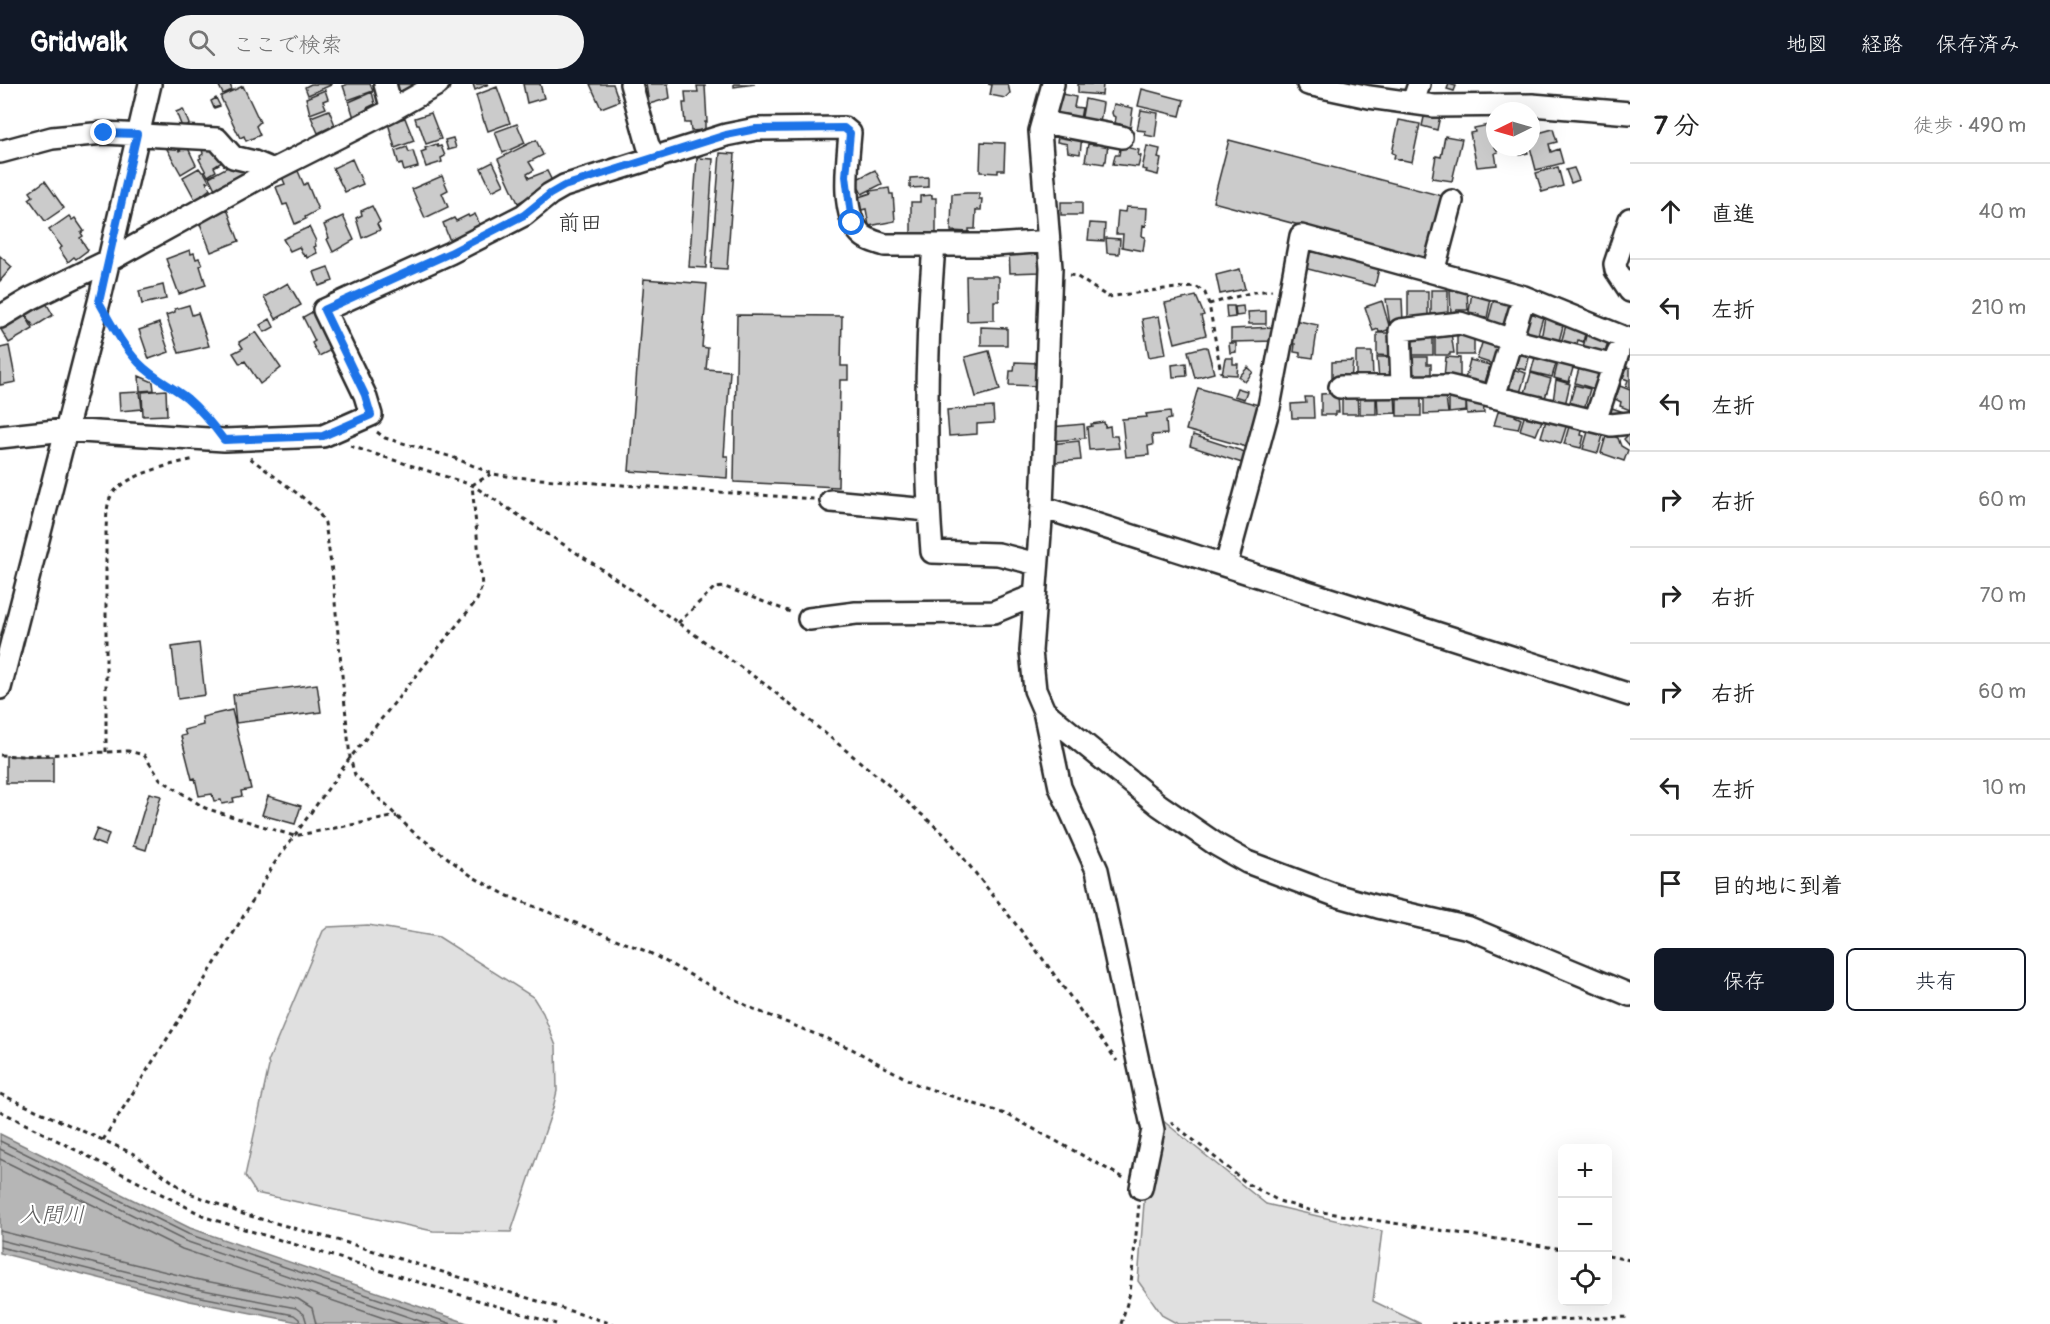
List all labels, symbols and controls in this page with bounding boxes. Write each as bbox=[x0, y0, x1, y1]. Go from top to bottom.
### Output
search box bbox=[164, 15, 584, 69]
text: Gridwalk bbox=[30, 25, 128, 60]
icon: search bbox=[185, 26, 218, 59]
text: ここで検索 bbox=[233, 31, 343, 59]
text: 地図 bbox=[1786, 31, 1828, 58]
text: 経路 bbox=[1861, 31, 1903, 58]
text: 保存済み bbox=[1936, 31, 2020, 58]
north arrow bbox=[1486, 102, 1540, 156]
text: 7 分 bbox=[1654, 110, 1699, 142]
text: 徒歩 · 490 m bbox=[1913, 113, 2026, 138]
route end bbox=[90, 119, 116, 145]
icon: ahead bbox=[1654, 195, 1687, 228]
text: 40 m bbox=[1979, 199, 2026, 224]
text: 直進 bbox=[1711, 200, 1755, 228]
district label: 前田 bbox=[558, 209, 602, 237]
route start bbox=[838, 209, 864, 235]
icon: left bbox=[1654, 291, 1687, 324]
text: 210 m bbox=[1971, 295, 2026, 320]
text: 左折 bbox=[1711, 296, 1755, 324]
icon: left bbox=[1654, 387, 1687, 420]
text: 40 m bbox=[1979, 391, 2026, 416]
text: 左折 bbox=[1711, 392, 1755, 420]
icon: right bbox=[1654, 483, 1687, 516]
text: 60 m bbox=[1979, 487, 2026, 512]
text: 右折 bbox=[1711, 488, 1755, 516]
icon: right bbox=[1654, 579, 1687, 612]
text: 70 m bbox=[1980, 583, 2026, 608]
text: 右折 bbox=[1711, 584, 1755, 612]
icon: right bbox=[1654, 675, 1687, 708]
text: 60 m bbox=[1979, 679, 2026, 704]
text: 右折 bbox=[1711, 680, 1755, 708]
icon: left bbox=[1654, 771, 1687, 804]
text: 10 m bbox=[1982, 775, 2026, 800]
text: 左折 bbox=[1711, 776, 1755, 804]
icon: arrive bbox=[1654, 867, 1687, 900]
text: 目的地に到着 bbox=[1711, 872, 1843, 900]
button: 保存 bbox=[1654, 948, 1834, 1011]
button: 共有 bbox=[1846, 948, 2026, 1011]
map controls bbox=[1558, 1144, 1612, 1306]
button: + bbox=[1558, 1144, 1612, 1198]
button: − bbox=[1558, 1198, 1612, 1252]
water label: 入間川 bbox=[19, 1201, 85, 1229]
button: locate bbox=[1558, 1252, 1612, 1306]

